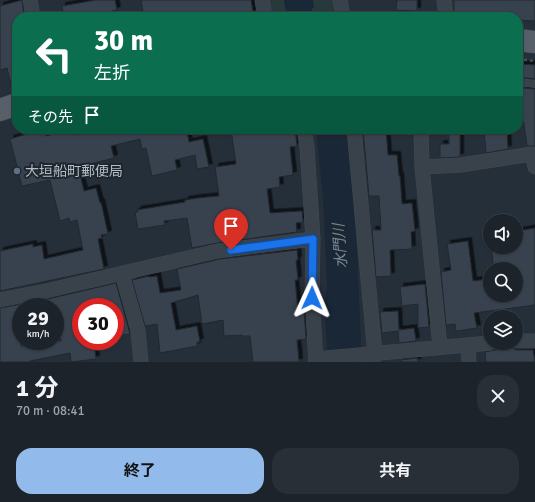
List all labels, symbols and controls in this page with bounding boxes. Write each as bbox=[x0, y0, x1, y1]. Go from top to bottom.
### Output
text: 30 m bbox=[94, 24, 153, 58]
icon: left bbox=[28, 28, 80, 80]
text: 左折 bbox=[94, 62, 130, 84]
icon: arrive bbox=[81, 104, 103, 126]
text: その先 bbox=[28, 108, 73, 126]
place label: 大垣船町郵便局 bbox=[25, 163, 123, 180]
marker: 大垣船町郵便局 bbox=[12, 166, 22, 176]
pin bbox=[214, 209, 248, 250]
map controls bbox=[483, 214, 523, 350]
button: sound bbox=[483, 214, 523, 254]
icon: arrive bbox=[220, 215, 242, 237]
water label: 水門川 bbox=[329, 221, 351, 269]
button: search bbox=[483, 262, 523, 302]
position arrow bbox=[291, 277, 333, 319]
speed limit sign: 30 bbox=[72, 298, 124, 350]
text: 29 bbox=[27, 306, 49, 331]
button: layers bbox=[483, 310, 523, 350]
text: km/h bbox=[27, 328, 49, 340]
text: 1 分 bbox=[16, 373, 58, 403]
button: close bbox=[477, 375, 519, 417]
text: 70 m · 08:41 bbox=[16, 403, 85, 419]
button: 終了 bbox=[16, 448, 264, 494]
button: 共有 bbox=[272, 448, 519, 494]

